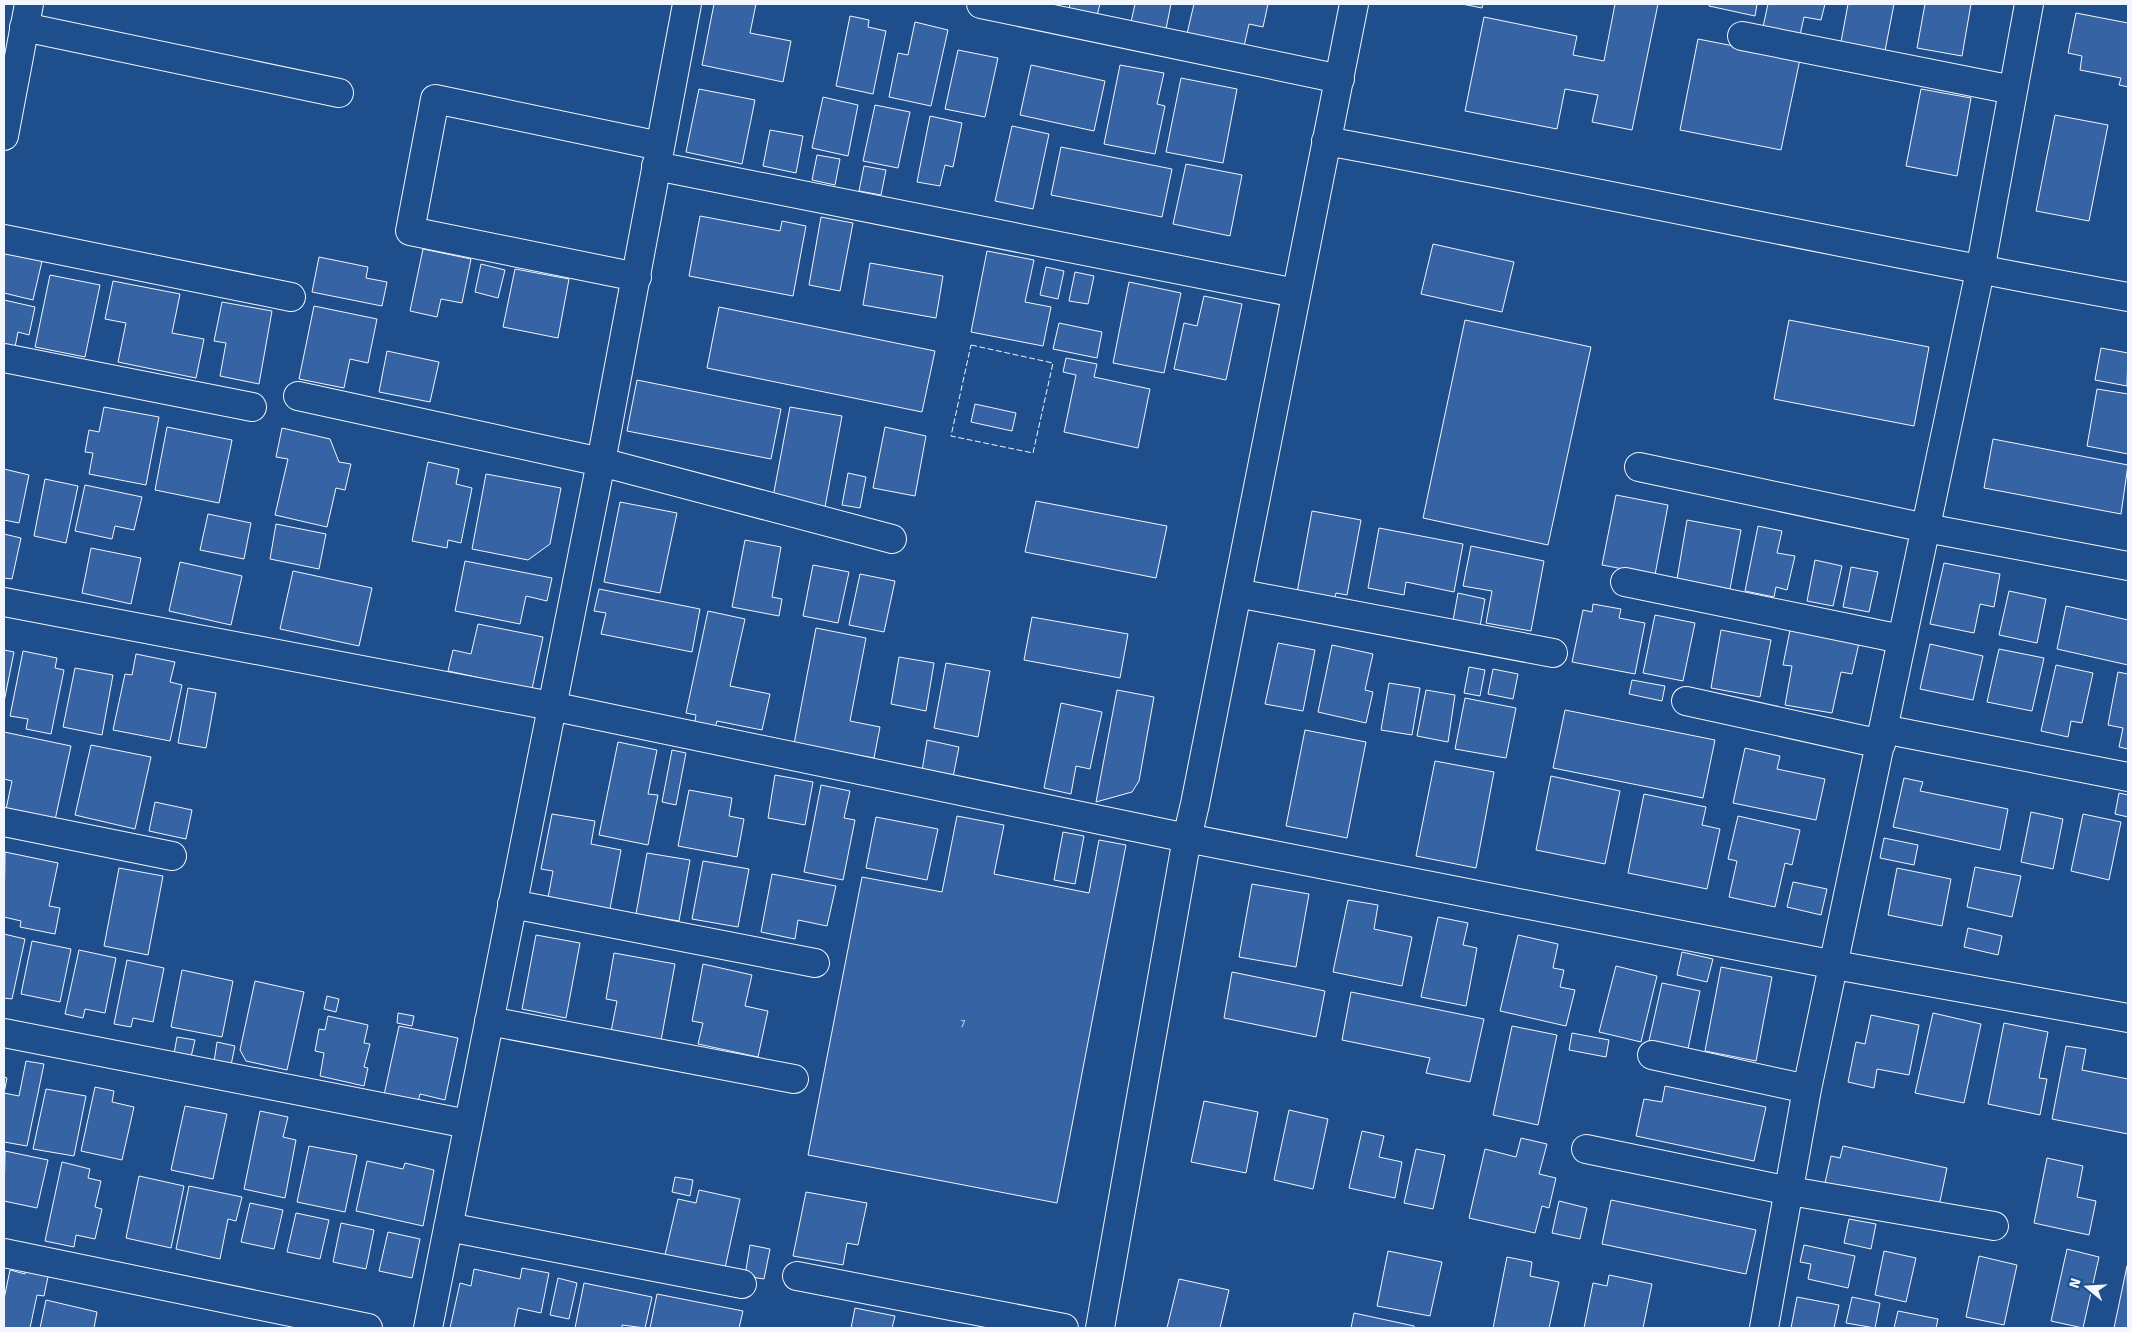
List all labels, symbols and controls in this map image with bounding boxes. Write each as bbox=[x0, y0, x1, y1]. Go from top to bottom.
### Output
house number: 7 bbox=[961, 1018, 966, 1031]
north arrow bbox=[2062, 1262, 2112, 1312]
text: N bbox=[2066, 1276, 2085, 1290]

